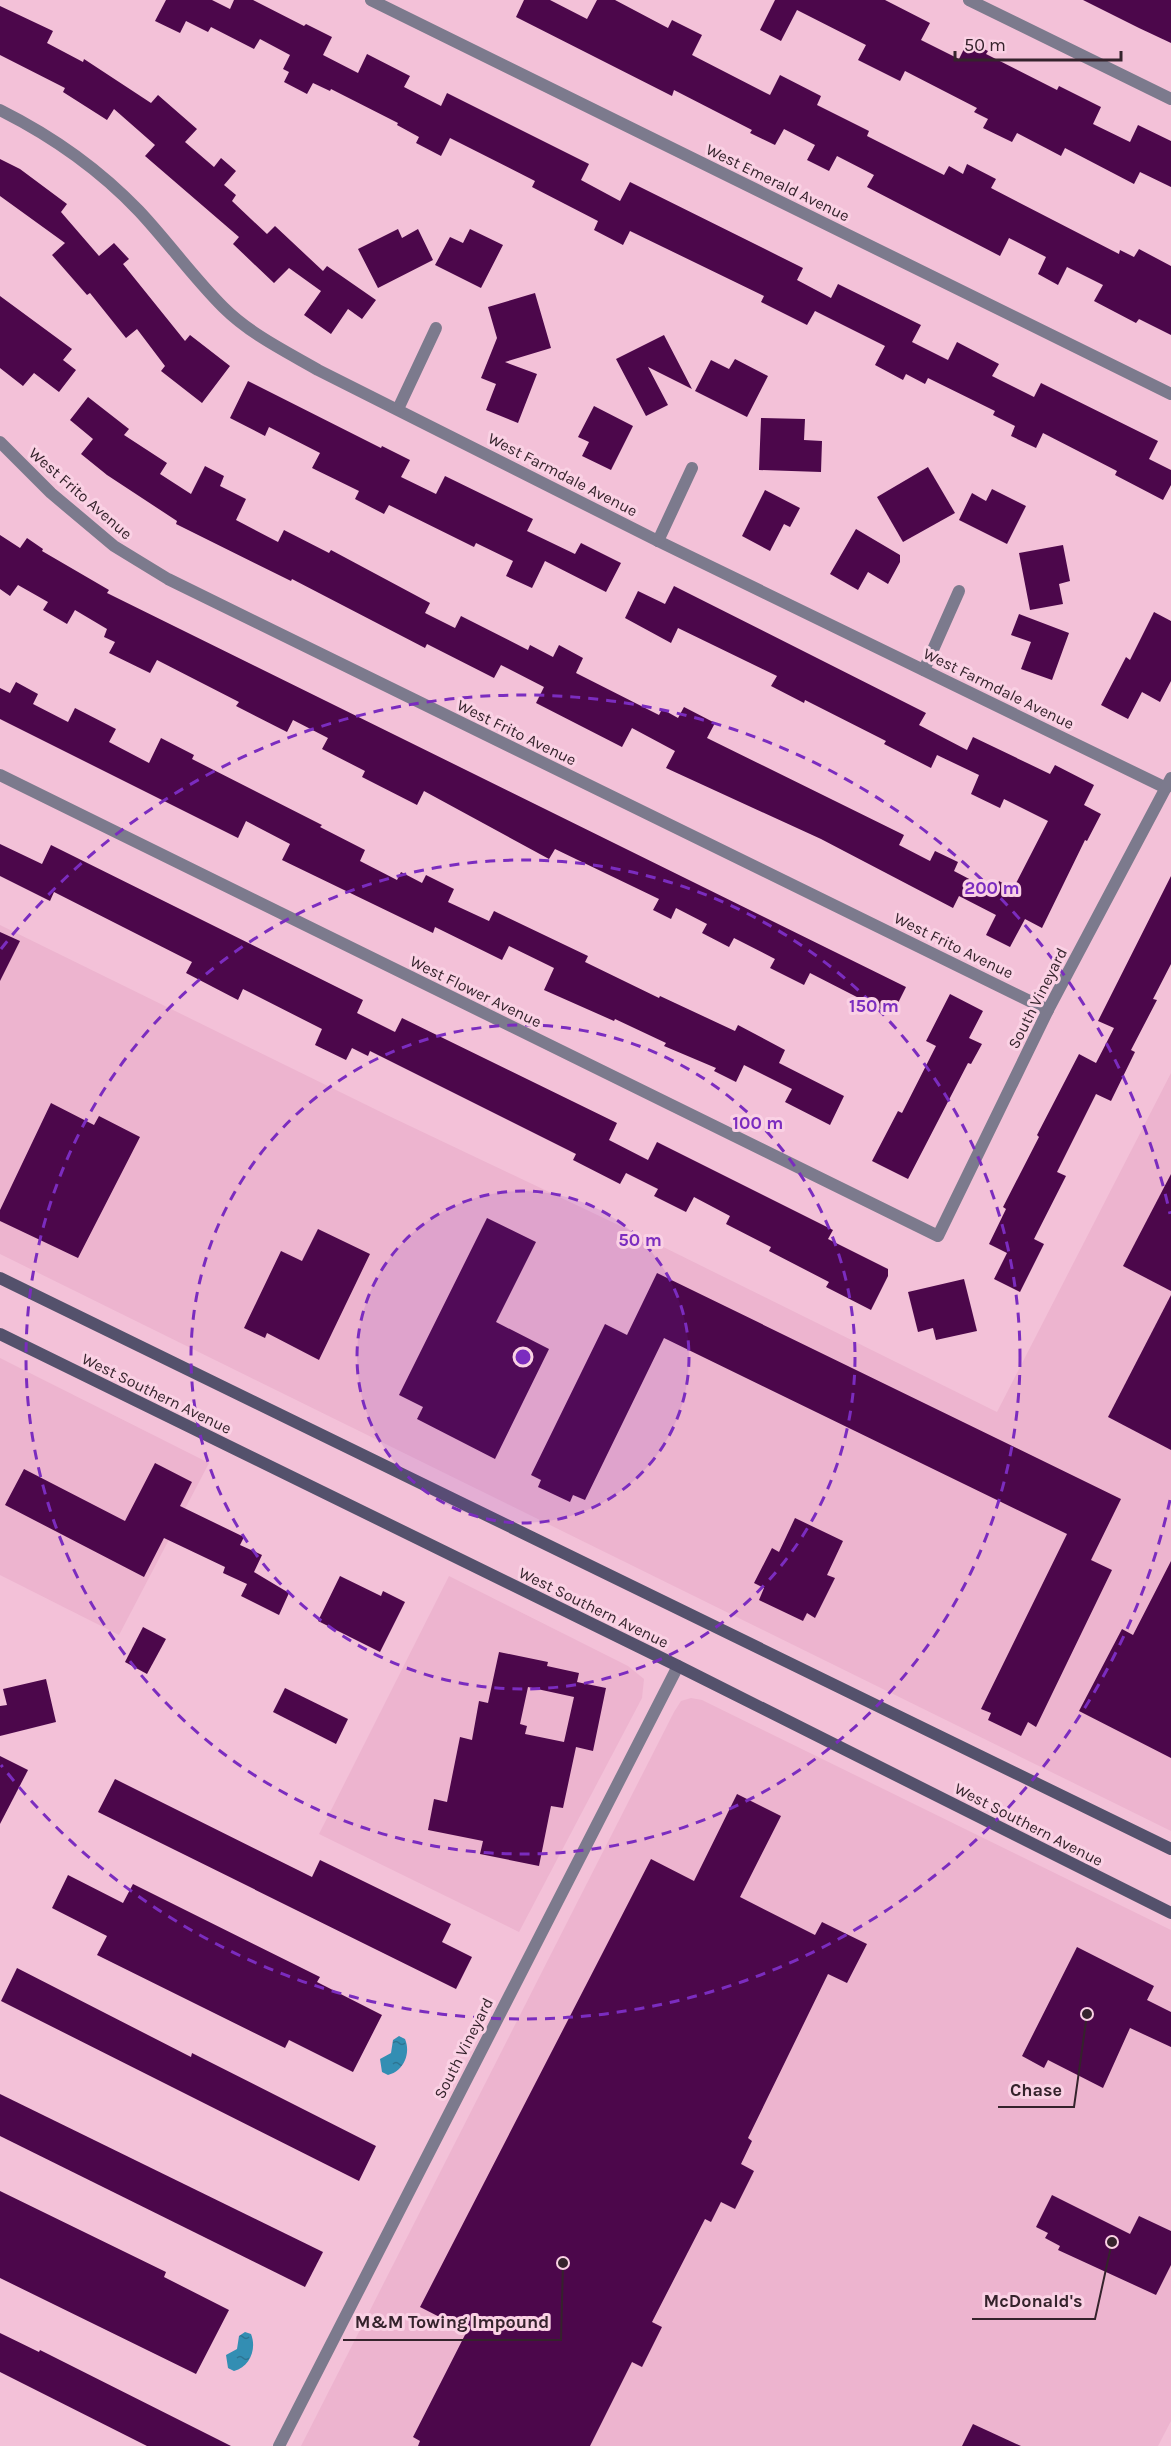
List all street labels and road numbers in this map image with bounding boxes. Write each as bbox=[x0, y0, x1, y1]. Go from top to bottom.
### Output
street label: West Emerald Avenue bbox=[703, 139, 853, 225]
street label: West Farmdale Avenue bbox=[485, 428, 641, 520]
street label: West Frito Avenue bbox=[25, 443, 136, 543]
street label: West Farmdale Avenue bbox=[920, 644, 1077, 733]
street label: West Frito Avenue bbox=[454, 695, 580, 770]
street label: West Frito Avenue bbox=[891, 908, 1017, 983]
street label: South Vineyard bbox=[1004, 945, 1071, 1052]
street label: West Flower Avenue bbox=[407, 951, 545, 1032]
street label: West Southern Avenue bbox=[79, 1349, 235, 1438]
street label: West Southern Avenue bbox=[516, 1563, 672, 1652]
street label: West Southern Avenue bbox=[951, 1779, 1106, 1870]
street label: South Vineyard bbox=[430, 1995, 497, 2102]

